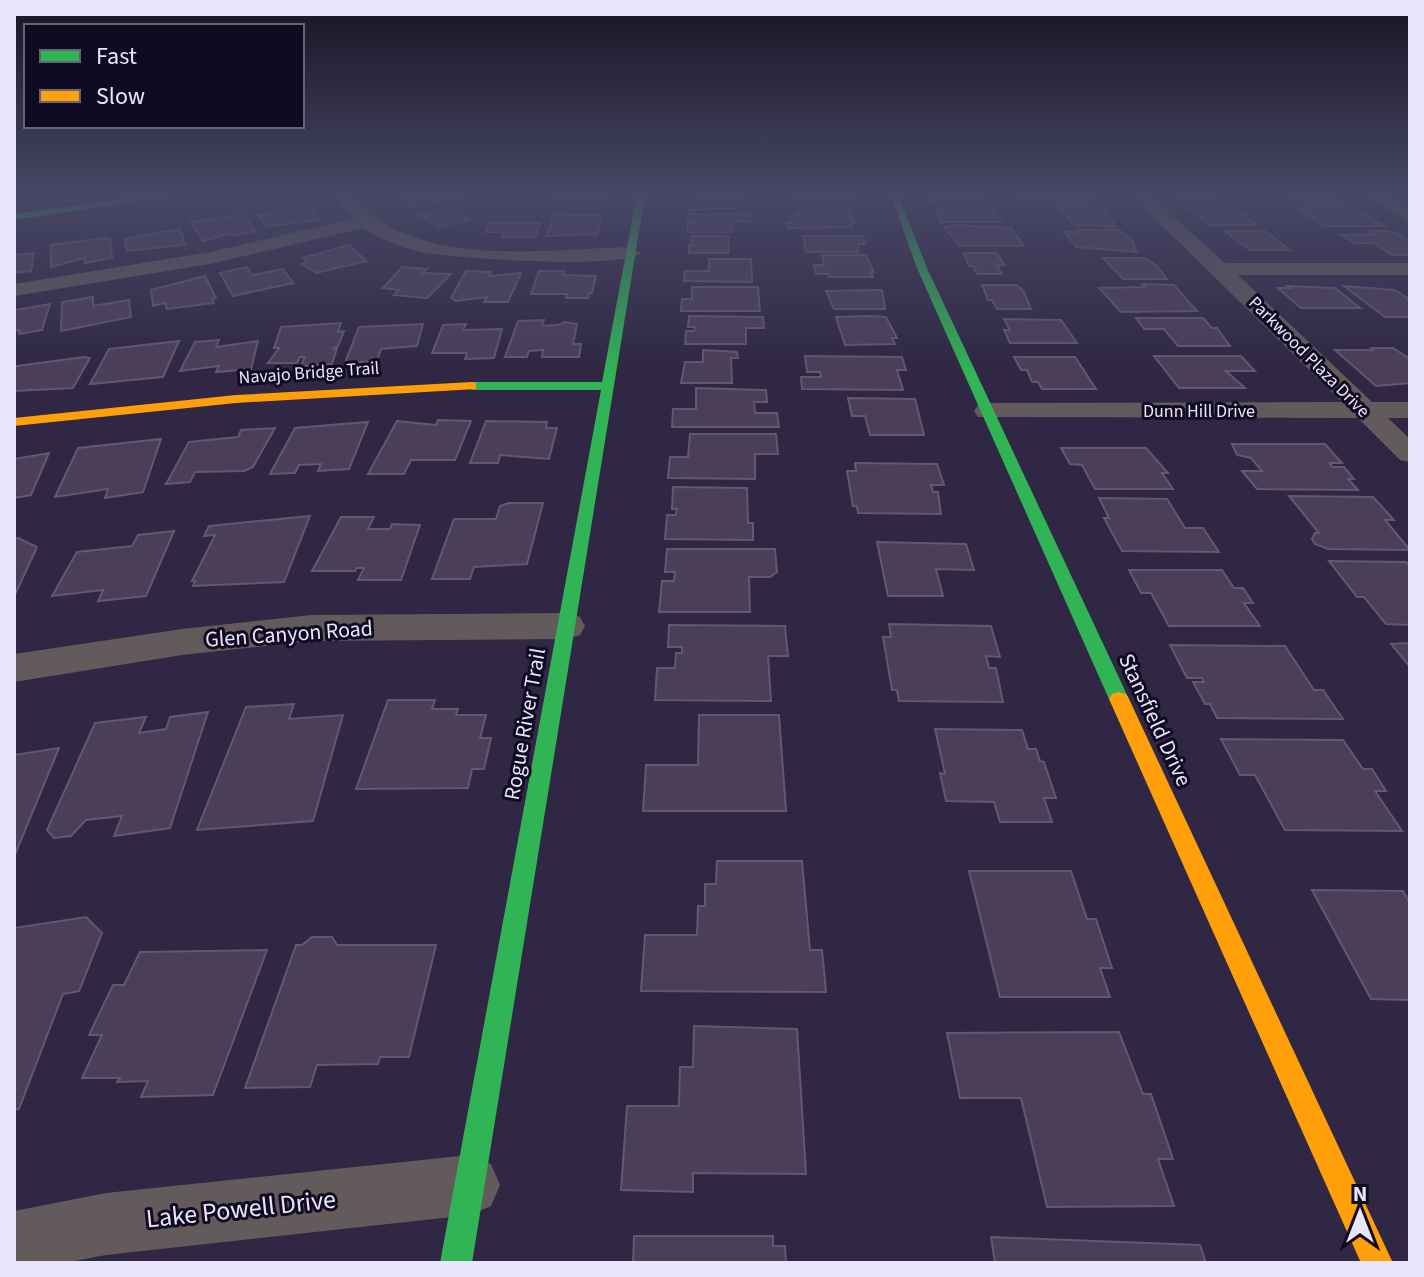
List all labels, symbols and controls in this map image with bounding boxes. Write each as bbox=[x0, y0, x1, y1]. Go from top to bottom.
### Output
legend bbox=[24, 24, 304, 128]
text: Fast bbox=[96, 39, 137, 74]
text: Slow bbox=[96, 79, 145, 114]
street label: Parkwood Plaza Drive bbox=[1243, 291, 1375, 423]
street label: Navajo Bridge Trail bbox=[238, 356, 380, 390]
street label: Dunn Hill Drive bbox=[1143, 399, 1255, 424]
street label: Glen Canyon Road bbox=[204, 612, 374, 656]
street label: Rogue River Trail bbox=[496, 646, 554, 802]
street label: Stansfield Drive bbox=[1110, 648, 1200, 792]
north arrow bbox=[1320, 1173, 1400, 1253]
text: N bbox=[1353, 1178, 1367, 1210]
street label: Lake Powell Drive bbox=[144, 1181, 338, 1237]

